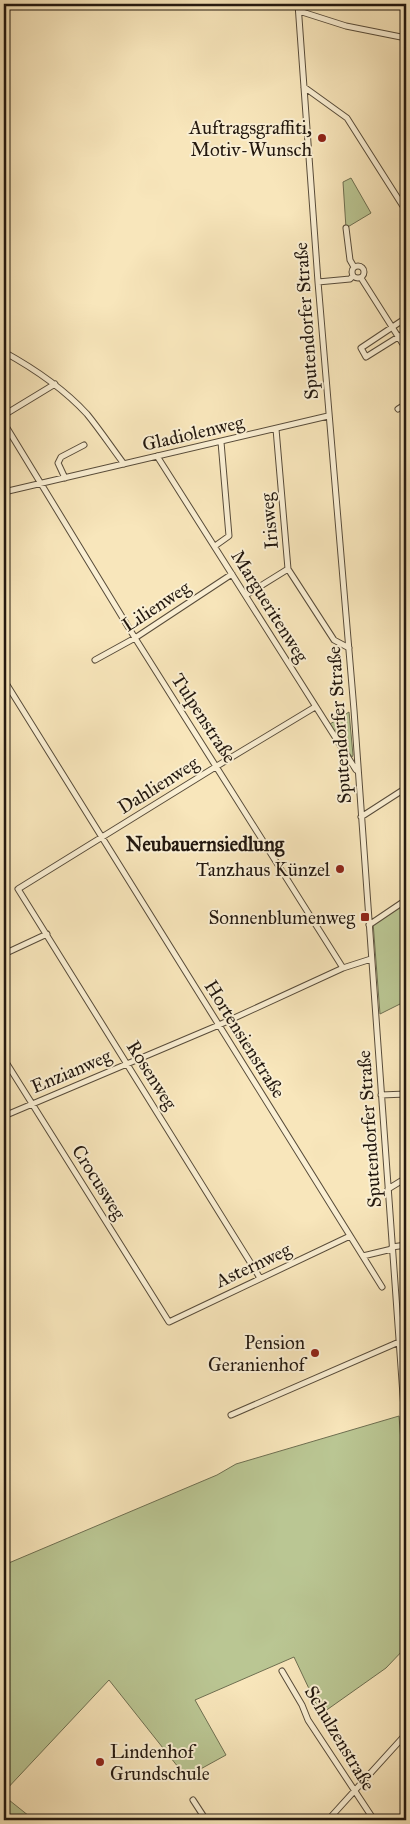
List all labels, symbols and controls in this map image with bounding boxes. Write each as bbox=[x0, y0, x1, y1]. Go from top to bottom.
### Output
place label: Auftragsgraffiti, Motiv-Wunsch bbox=[188, 116, 312, 161]
marker: Auftragsgraffiti, Motiv-Wunsch bbox=[316, 132, 328, 144]
street label: Sputendorfer Straße bbox=[289, 241, 323, 400]
street label: Gladiolenweg bbox=[140, 410, 246, 457]
street label: Irisweg bbox=[255, 492, 284, 550]
street label: Margueritenweg bbox=[226, 546, 314, 667]
street label: Lilienweg bbox=[118, 575, 195, 637]
street label: Sputendorfer Straße bbox=[322, 645, 356, 804]
street label: Tulpenstraße bbox=[167, 669, 242, 767]
street label: Dahlienweg bbox=[113, 751, 203, 820]
district label: Neubauernsiedlung bbox=[126, 832, 285, 857]
place label: Tanzhaus Künzel bbox=[196, 858, 331, 881]
marker: Tanzhaus Künzel bbox=[334, 863, 346, 875]
place label: Sonnenblumenweg bbox=[208, 906, 355, 930]
marker: Sonnenblumenweg bbox=[359, 911, 371, 923]
street label: Hortensienstraße bbox=[200, 976, 290, 1102]
street label: Rosenweg bbox=[121, 1036, 182, 1114]
street label: Enzianweg bbox=[27, 1044, 115, 1099]
street label: Sputendorfer Straße bbox=[352, 1049, 386, 1208]
street label: Crocusweg bbox=[66, 1140, 131, 1224]
street label: Asternweg bbox=[211, 1237, 295, 1294]
place label: Pension Geranienhof bbox=[208, 1331, 308, 1376]
marker: Pension Geranienhof bbox=[309, 1347, 321, 1359]
street label: Schulzenstraße bbox=[300, 1681, 380, 1795]
place label: Lindenhof Grundschule bbox=[110, 1740, 210, 1785]
marker: Lindenhof Grundschule bbox=[94, 1756, 106, 1768]

